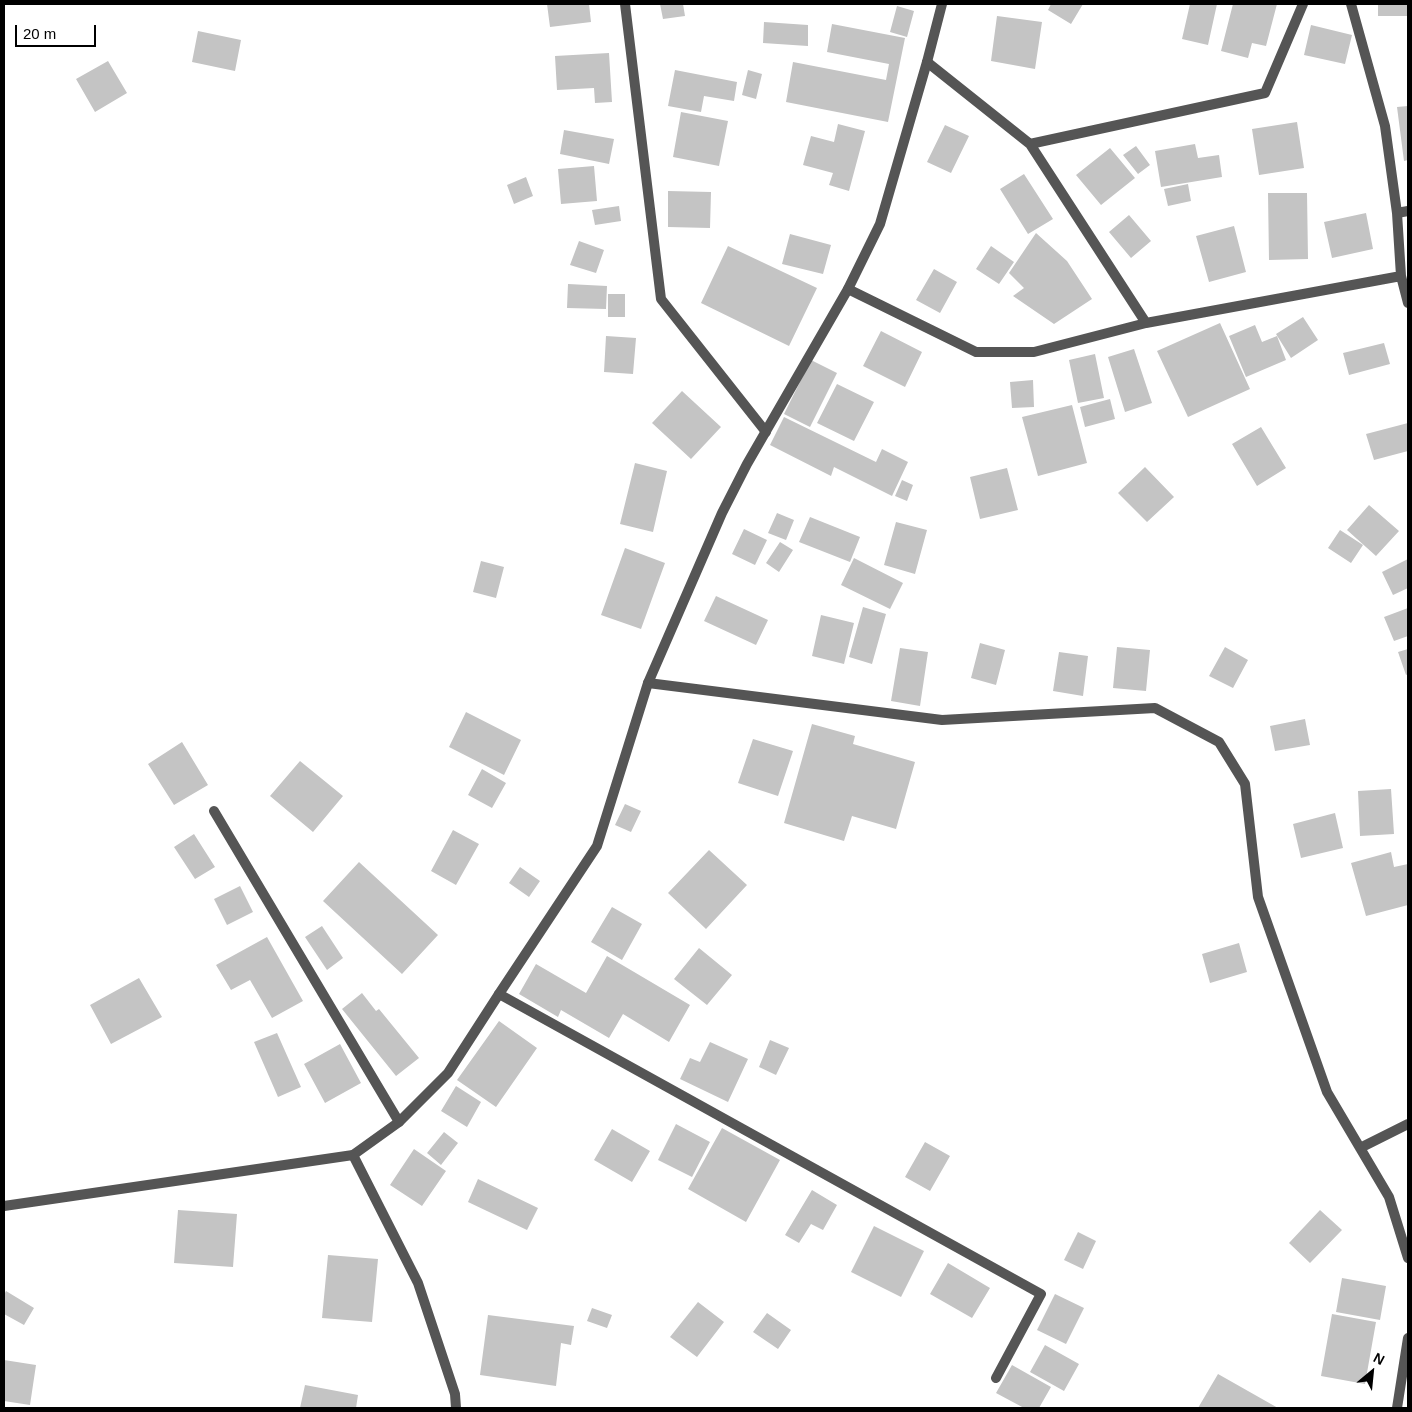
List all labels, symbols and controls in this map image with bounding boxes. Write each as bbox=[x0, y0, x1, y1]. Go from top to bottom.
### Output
scale bar bbox=[18, 15, 99, 47]
text: 20 m bbox=[23, 25, 56, 42]
north arrow bbox=[1347, 1347, 1397, 1397]
text: N bbox=[1371, 1349, 1387, 1368]

